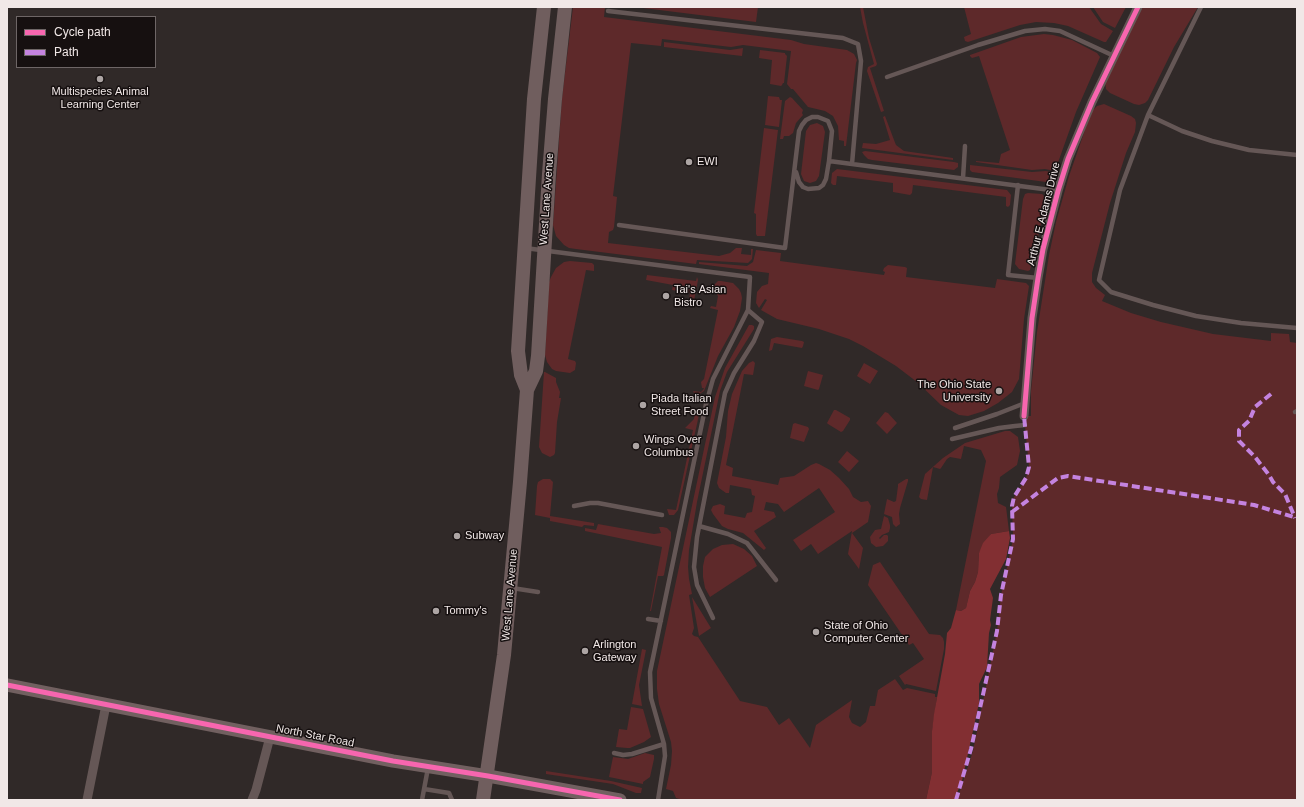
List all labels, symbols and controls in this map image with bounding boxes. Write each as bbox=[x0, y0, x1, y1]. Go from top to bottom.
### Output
legend bbox=[16, 16, 156, 68]
text: Cycle path bbox=[54, 25, 111, 39]
text: Path bbox=[54, 45, 79, 59]
marker: Multispecies Animal Learning Center bbox=[95, 74, 105, 84]
place label: Multispecies Animal Learning Center bbox=[51, 85, 149, 111]
street label: West Lane Avenue bbox=[537, 152, 557, 246]
place label: EWI bbox=[697, 155, 718, 169]
marker: EWI bbox=[684, 157, 694, 167]
street label: Arthur E Adams Drive bbox=[1025, 161, 1063, 267]
place label: Tai's Asian Bistro bbox=[674, 283, 726, 309]
marker: Tai's Asian Bistro bbox=[661, 291, 671, 301]
place label: The Ohio State University bbox=[917, 378, 991, 404]
marker: The Ohio State University bbox=[994, 386, 1004, 396]
place label: Piada Italian Street Food bbox=[651, 392, 712, 418]
marker: Piada Italian Street Food bbox=[638, 400, 648, 410]
place label: Wings Over Columbus bbox=[644, 433, 701, 459]
marker: Wings Over Columbus bbox=[631, 441, 641, 451]
place label: Subway bbox=[465, 529, 504, 543]
marker: Subway bbox=[452, 531, 462, 541]
street label: West Lane Avenue bbox=[499, 548, 521, 642]
place label: Tommy's bbox=[444, 604, 487, 618]
marker: Tommy's bbox=[431, 606, 441, 616]
place label: State of Ohio Computer Center bbox=[824, 619, 908, 645]
marker: State of Ohio Computer Center bbox=[811, 627, 821, 637]
place label: Arlington Gateway bbox=[593, 638, 636, 664]
marker: Arlington Gateway bbox=[580, 646, 590, 656]
street label: North Star Road bbox=[275, 722, 355, 750]

